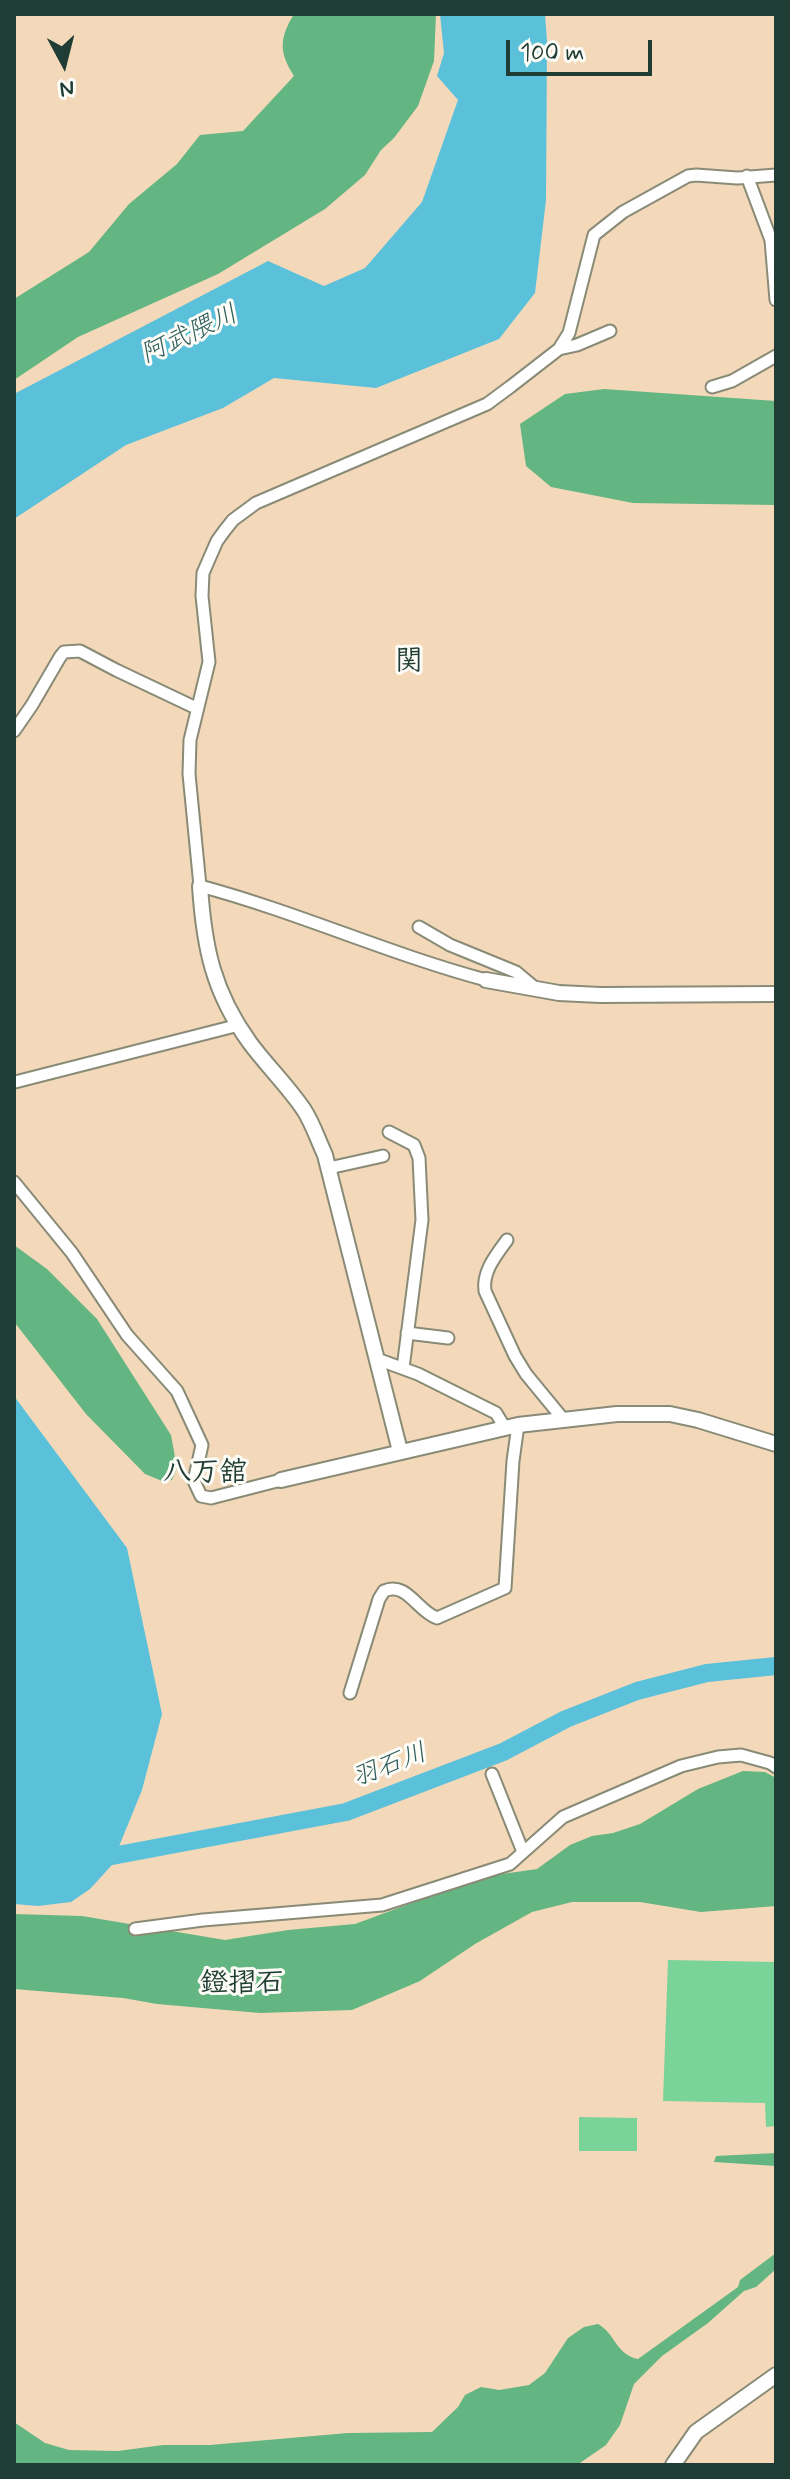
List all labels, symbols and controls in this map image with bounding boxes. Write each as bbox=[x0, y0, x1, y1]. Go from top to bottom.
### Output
north arrow bbox=[24, 24, 104, 104]
scale bar bbox=[510, 24, 656, 74]
text: 100 m bbox=[520, 38, 584, 69]
text: N bbox=[58, 73, 76, 103]
water label: 阿武隈川 bbox=[136, 300, 244, 372]
district label: 関 bbox=[395, 646, 423, 680]
district label: 八万舘 bbox=[163, 1457, 247, 1491]
water label: 羽石川 bbox=[348, 1738, 432, 1796]
district label: 鐙摺石 bbox=[200, 1968, 284, 2002]

